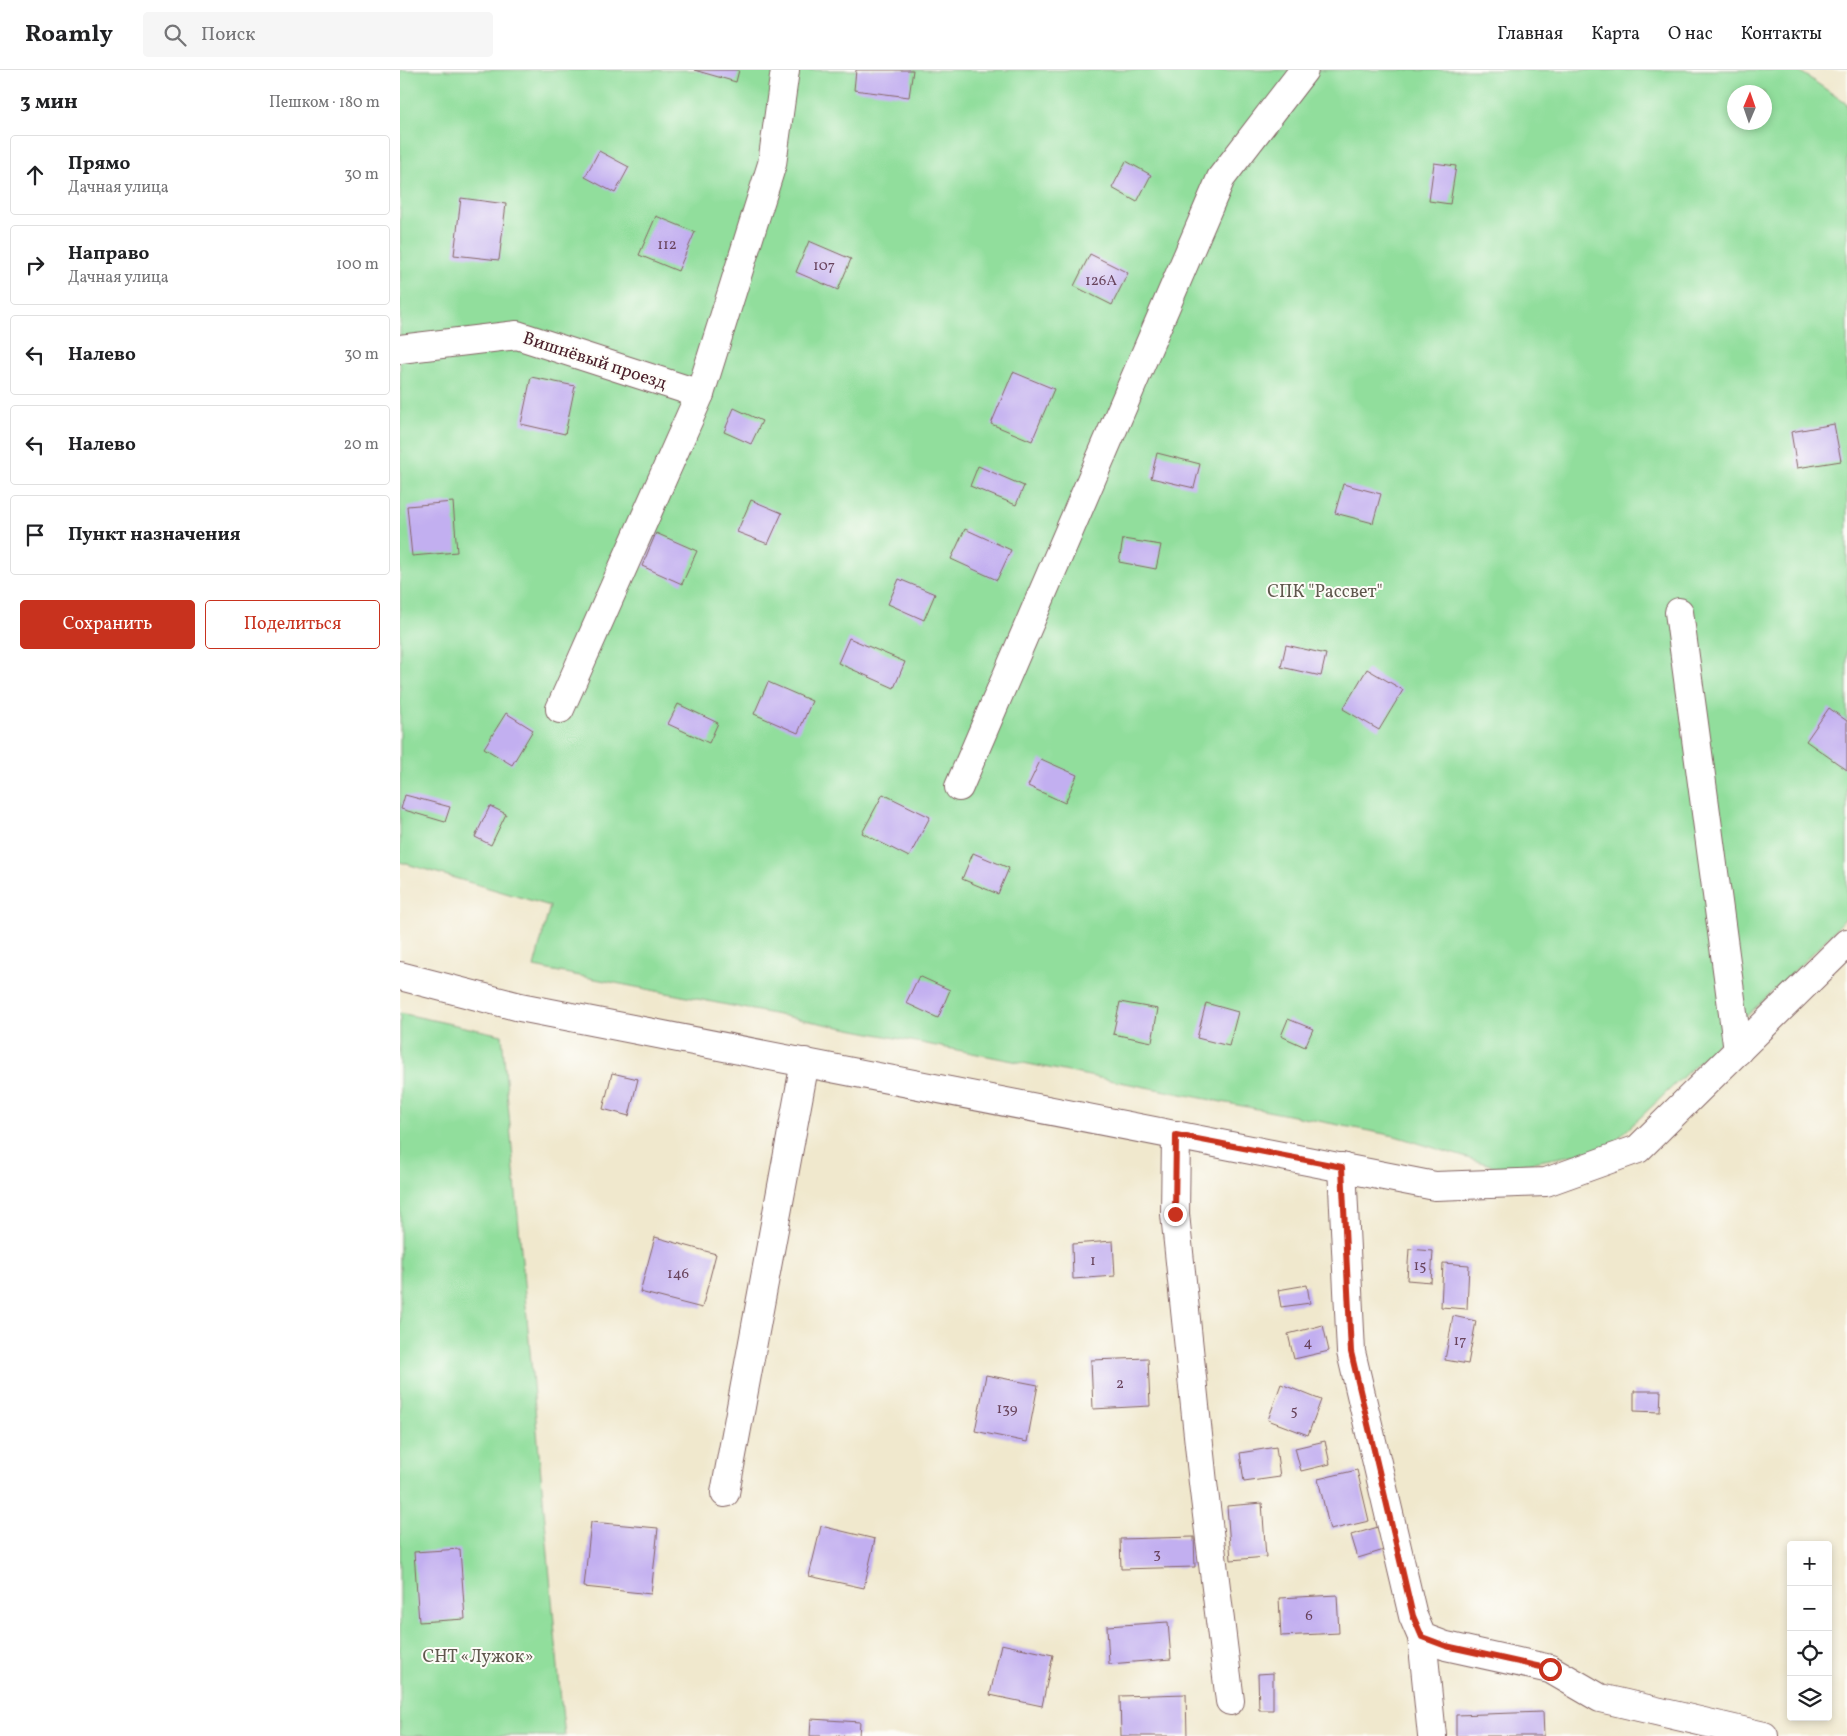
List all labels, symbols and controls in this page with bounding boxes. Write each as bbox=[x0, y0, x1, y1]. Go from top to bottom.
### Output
search box bbox=[143, 12, 493, 57]
text: Roamly bbox=[25, 18, 113, 52]
icon: search bbox=[161, 21, 189, 49]
text: Поиск bbox=[201, 22, 255, 48]
text: Главная bbox=[1497, 22, 1563, 47]
text: Карта bbox=[1591, 22, 1640, 47]
text: О нас bbox=[1668, 22, 1713, 47]
text: Контакты bbox=[1741, 22, 1822, 47]
north arrow bbox=[1727, 85, 1772, 130]
text: 3 мин bbox=[20, 88, 78, 117]
text: Пешком · 180 m bbox=[269, 92, 380, 114]
text: Прямо bbox=[68, 151, 130, 177]
icon: ahead bbox=[21, 161, 49, 189]
text: 30 m bbox=[344, 164, 379, 186]
text: Дачная улица bbox=[68, 177, 169, 199]
house number: 112 bbox=[657, 235, 677, 256]
text: Направо bbox=[68, 241, 150, 267]
icon: right bbox=[21, 251, 49, 279]
text: 100 m bbox=[336, 254, 379, 276]
house number: 107 bbox=[813, 256, 835, 277]
text: Дачная улица bbox=[68, 267, 169, 289]
house number: 126А bbox=[1085, 271, 1117, 292]
street label: Вишнёвый проезд bbox=[519, 326, 670, 396]
icon: left bbox=[21, 341, 49, 369]
text: Налево bbox=[68, 342, 136, 368]
text: 30 m bbox=[344, 344, 379, 366]
icon: left bbox=[21, 431, 49, 459]
text: Налево bbox=[68, 432, 136, 458]
text: 20 m bbox=[344, 434, 379, 456]
icon: arrive bbox=[21, 521, 49, 549]
text: Пункт назначения bbox=[68, 522, 241, 548]
park label: СПК "Рассвет" bbox=[1267, 580, 1383, 605]
button: Сохранить bbox=[20, 600, 195, 649]
button: Поделиться bbox=[205, 600, 380, 649]
route end bbox=[1164, 1203, 1187, 1226]
house number: 1 bbox=[1090, 1251, 1096, 1272]
house number: 15 bbox=[1413, 1256, 1427, 1277]
house number: 146 bbox=[667, 1264, 689, 1285]
house number: 17 bbox=[1453, 1331, 1467, 1352]
house number: 4 bbox=[1304, 1333, 1313, 1354]
house number: 2 bbox=[1116, 1374, 1124, 1395]
house number: 139 bbox=[996, 1399, 1018, 1420]
house number: 5 bbox=[1290, 1401, 1298, 1422]
map controls bbox=[1787, 1541, 1832, 1721]
button: + bbox=[1787, 1541, 1832, 1586]
house number: 3 bbox=[1153, 1544, 1161, 1565]
button: − bbox=[1787, 1586, 1832, 1631]
house number: 6 bbox=[1305, 1606, 1313, 1627]
button: locate bbox=[1787, 1631, 1832, 1676]
park label: СНТ «Лужок» bbox=[422, 1645, 534, 1670]
route start bbox=[1539, 1658, 1562, 1681]
button: layers bbox=[1787, 1676, 1832, 1721]

